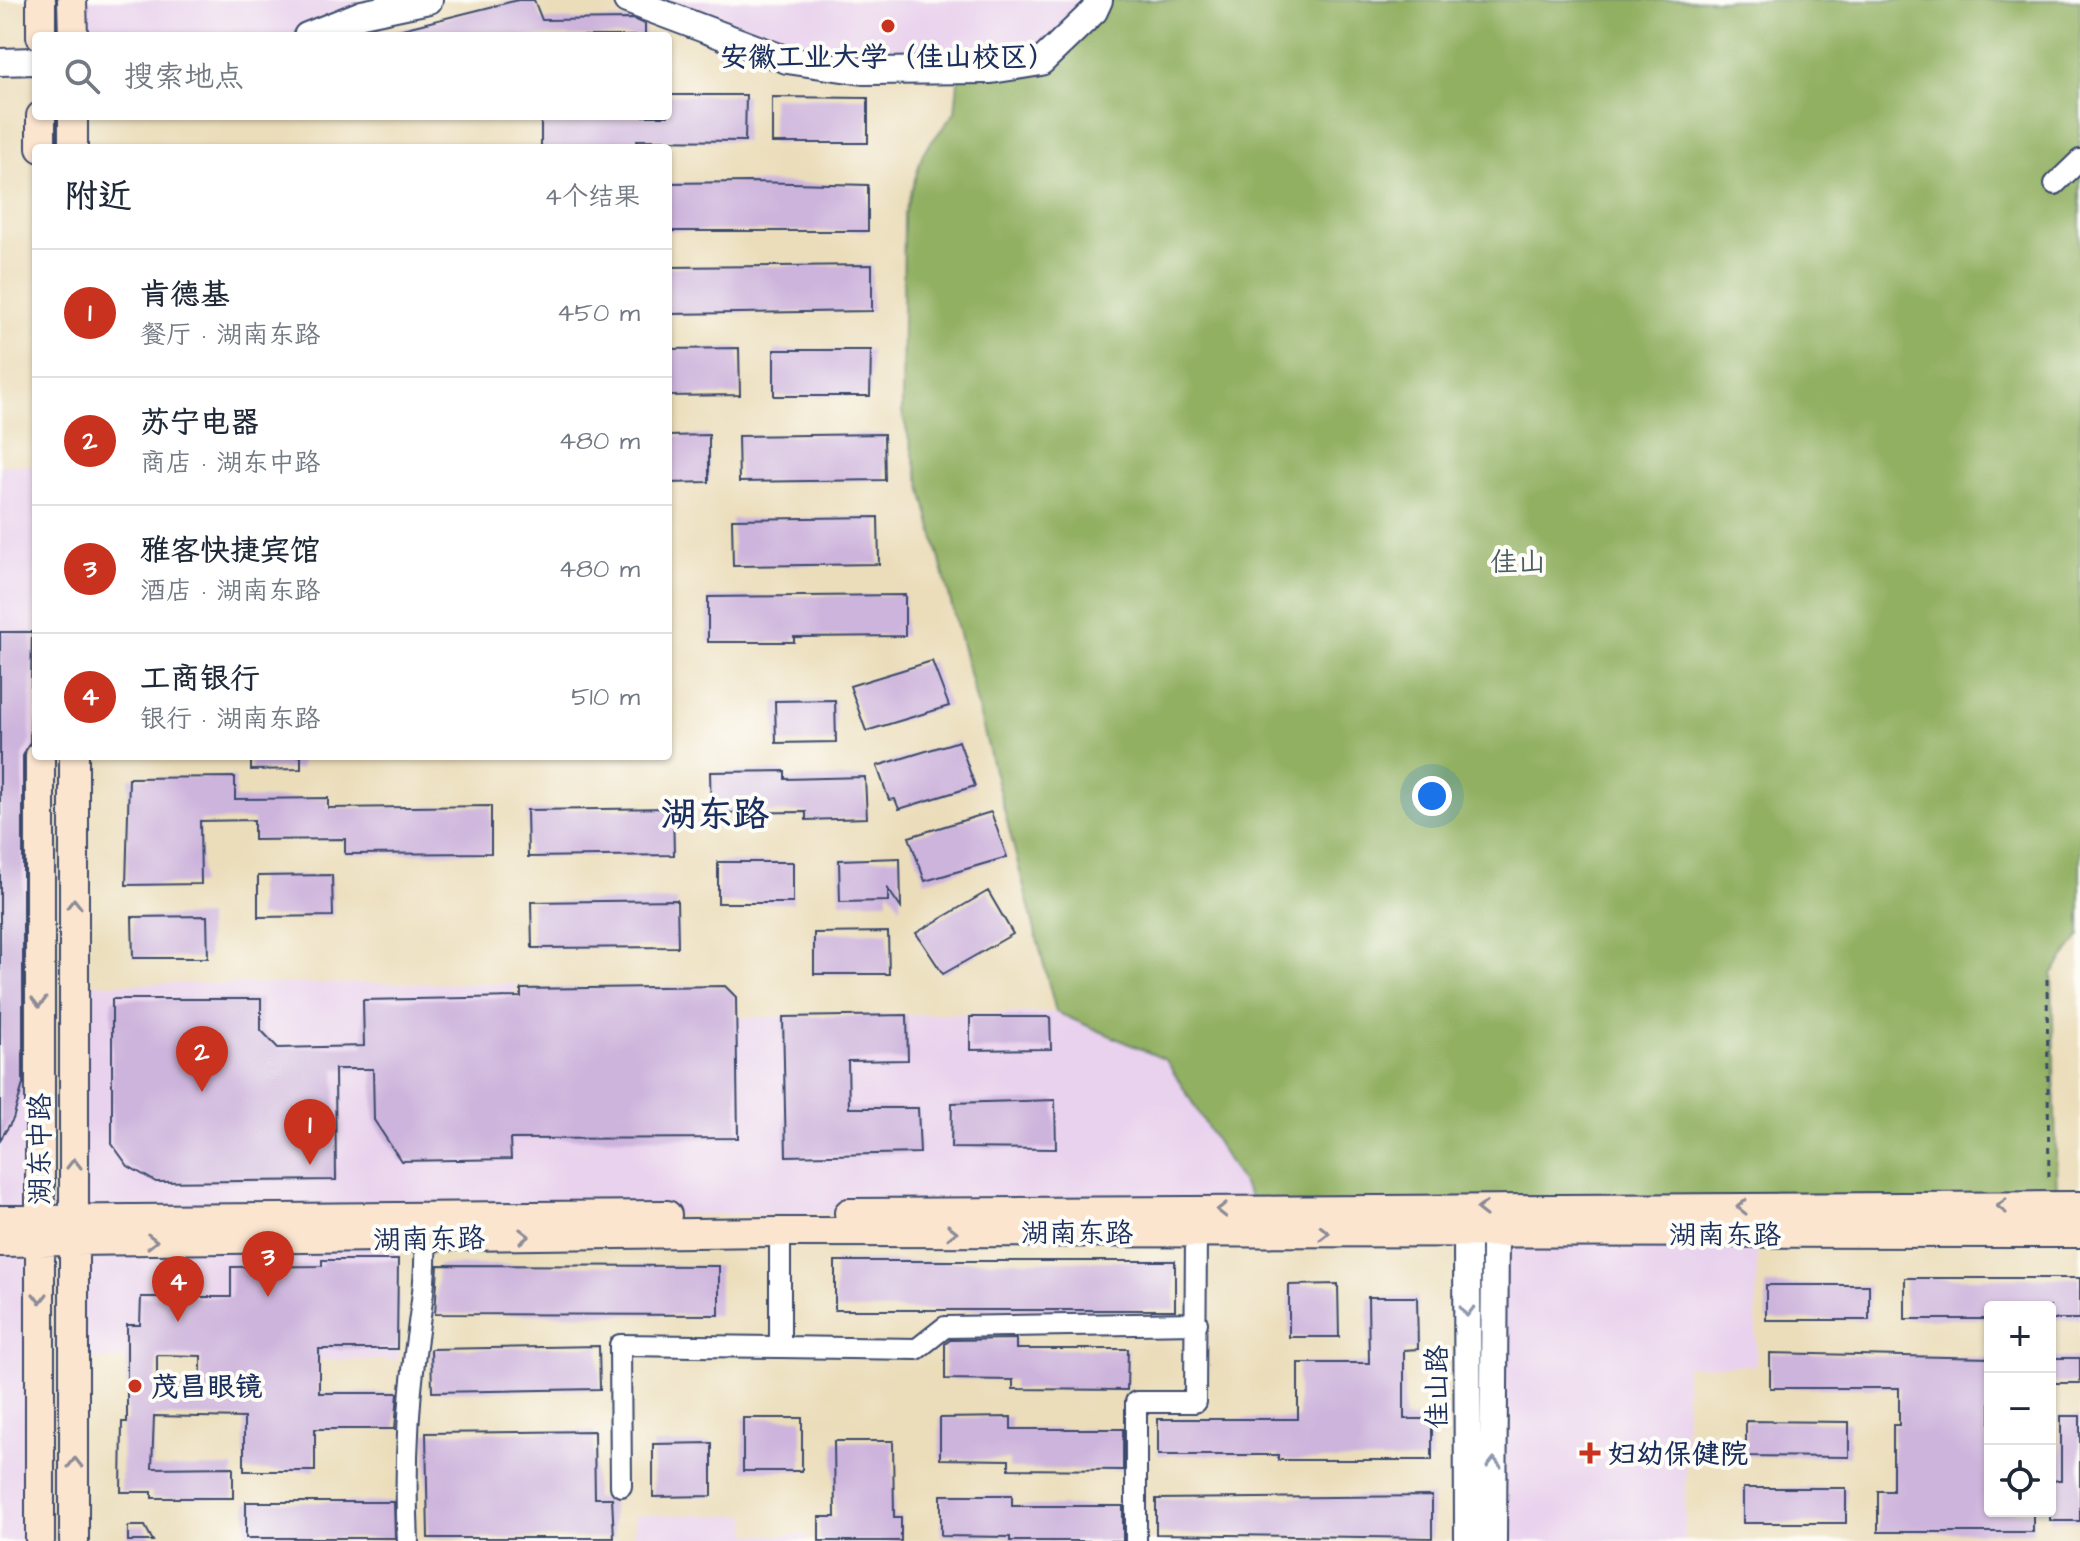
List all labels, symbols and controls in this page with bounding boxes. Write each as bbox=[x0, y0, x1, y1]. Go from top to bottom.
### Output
marker: 安徽工业大学（佳山校区） bbox=[879, 17, 897, 35]
search box bbox=[32, 32, 672, 120]
place label: 安徽工业大学（佳山校区） bbox=[720, 38, 1056, 77]
icon: search bbox=[60, 54, 104, 98]
text: 搜索地点 bbox=[124, 56, 244, 98]
text: 附近 bbox=[64, 173, 132, 221]
text: 4个结果 bbox=[544, 179, 640, 215]
text: 肯德基 bbox=[140, 274, 230, 316]
text: 1 bbox=[88, 295, 92, 331]
text: 450 m bbox=[557, 295, 640, 331]
text: 餐厅 · 湖南东路 bbox=[140, 317, 320, 353]
text: 苏宁电器 bbox=[140, 402, 260, 444]
text: 2 bbox=[83, 423, 97, 459]
text: 480 m bbox=[558, 423, 640, 459]
text: 商店 · 湖东中路 bbox=[140, 445, 320, 481]
text: 雅客快捷宾馆 bbox=[140, 530, 320, 572]
park label: 佳山 bbox=[1490, 543, 1546, 582]
text: 3 bbox=[83, 551, 97, 587]
text: 480 m bbox=[558, 551, 640, 587]
text: 酒店 · 湖南东路 bbox=[140, 573, 320, 609]
text: 工商银行 bbox=[140, 658, 260, 700]
text: 4 bbox=[81, 679, 99, 715]
text: 510 m bbox=[571, 679, 640, 715]
text: 银行 · 湖南东路 bbox=[140, 701, 320, 737]
your location bbox=[1412, 776, 1452, 816]
district label: 湖东路 bbox=[661, 790, 769, 841]
one-way arrow bbox=[65, 897, 83, 910]
one-way arrow bbox=[30, 996, 48, 1009]
pin: 2 bbox=[176, 1026, 228, 1092]
street label: 湖东中路 bbox=[21, 1093, 60, 1205]
pin: 1 bbox=[284, 1099, 336, 1165]
one-way arrow bbox=[65, 1157, 83, 1170]
one-way arrow bbox=[1995, 1197, 2008, 1215]
one-way arrow bbox=[1735, 1198, 1748, 1216]
one-way arrow bbox=[1475, 1200, 1488, 1218]
one-way arrow bbox=[1215, 1201, 1228, 1219]
street label: 湖南东路 bbox=[1021, 1214, 1133, 1253]
street label: 湖南东路 bbox=[1669, 1216, 1781, 1255]
street label: 湖南东路 bbox=[373, 1219, 485, 1260]
one-way arrow bbox=[946, 1223, 959, 1241]
one-way arrow bbox=[1318, 1224, 1331, 1242]
one-way arrow bbox=[518, 1227, 531, 1245]
pin: 3 bbox=[242, 1231, 294, 1297]
one-way arrow bbox=[146, 1232, 159, 1250]
pin: 4 bbox=[152, 1256, 204, 1322]
one-way arrow bbox=[31, 1292, 49, 1305]
map controls bbox=[1984, 1301, 2056, 1517]
button: + bbox=[1984, 1301, 2056, 1373]
one-way arrow bbox=[1458, 1305, 1476, 1318]
street label: 佳山路 bbox=[1418, 1345, 1457, 1429]
place label: 茂昌眼镜 bbox=[151, 1368, 263, 1407]
button: − bbox=[1984, 1373, 2056, 1445]
marker: 茂昌眼镜 bbox=[126, 1377, 144, 1395]
place label: 妇幼保健院 bbox=[1608, 1435, 1748, 1474]
marker: 妇幼保健院 bbox=[1579, 1442, 1601, 1464]
button: locate bbox=[1984, 1445, 2056, 1517]
one-way arrow bbox=[66, 1456, 84, 1469]
one-way arrow bbox=[1485, 1456, 1503, 1469]

